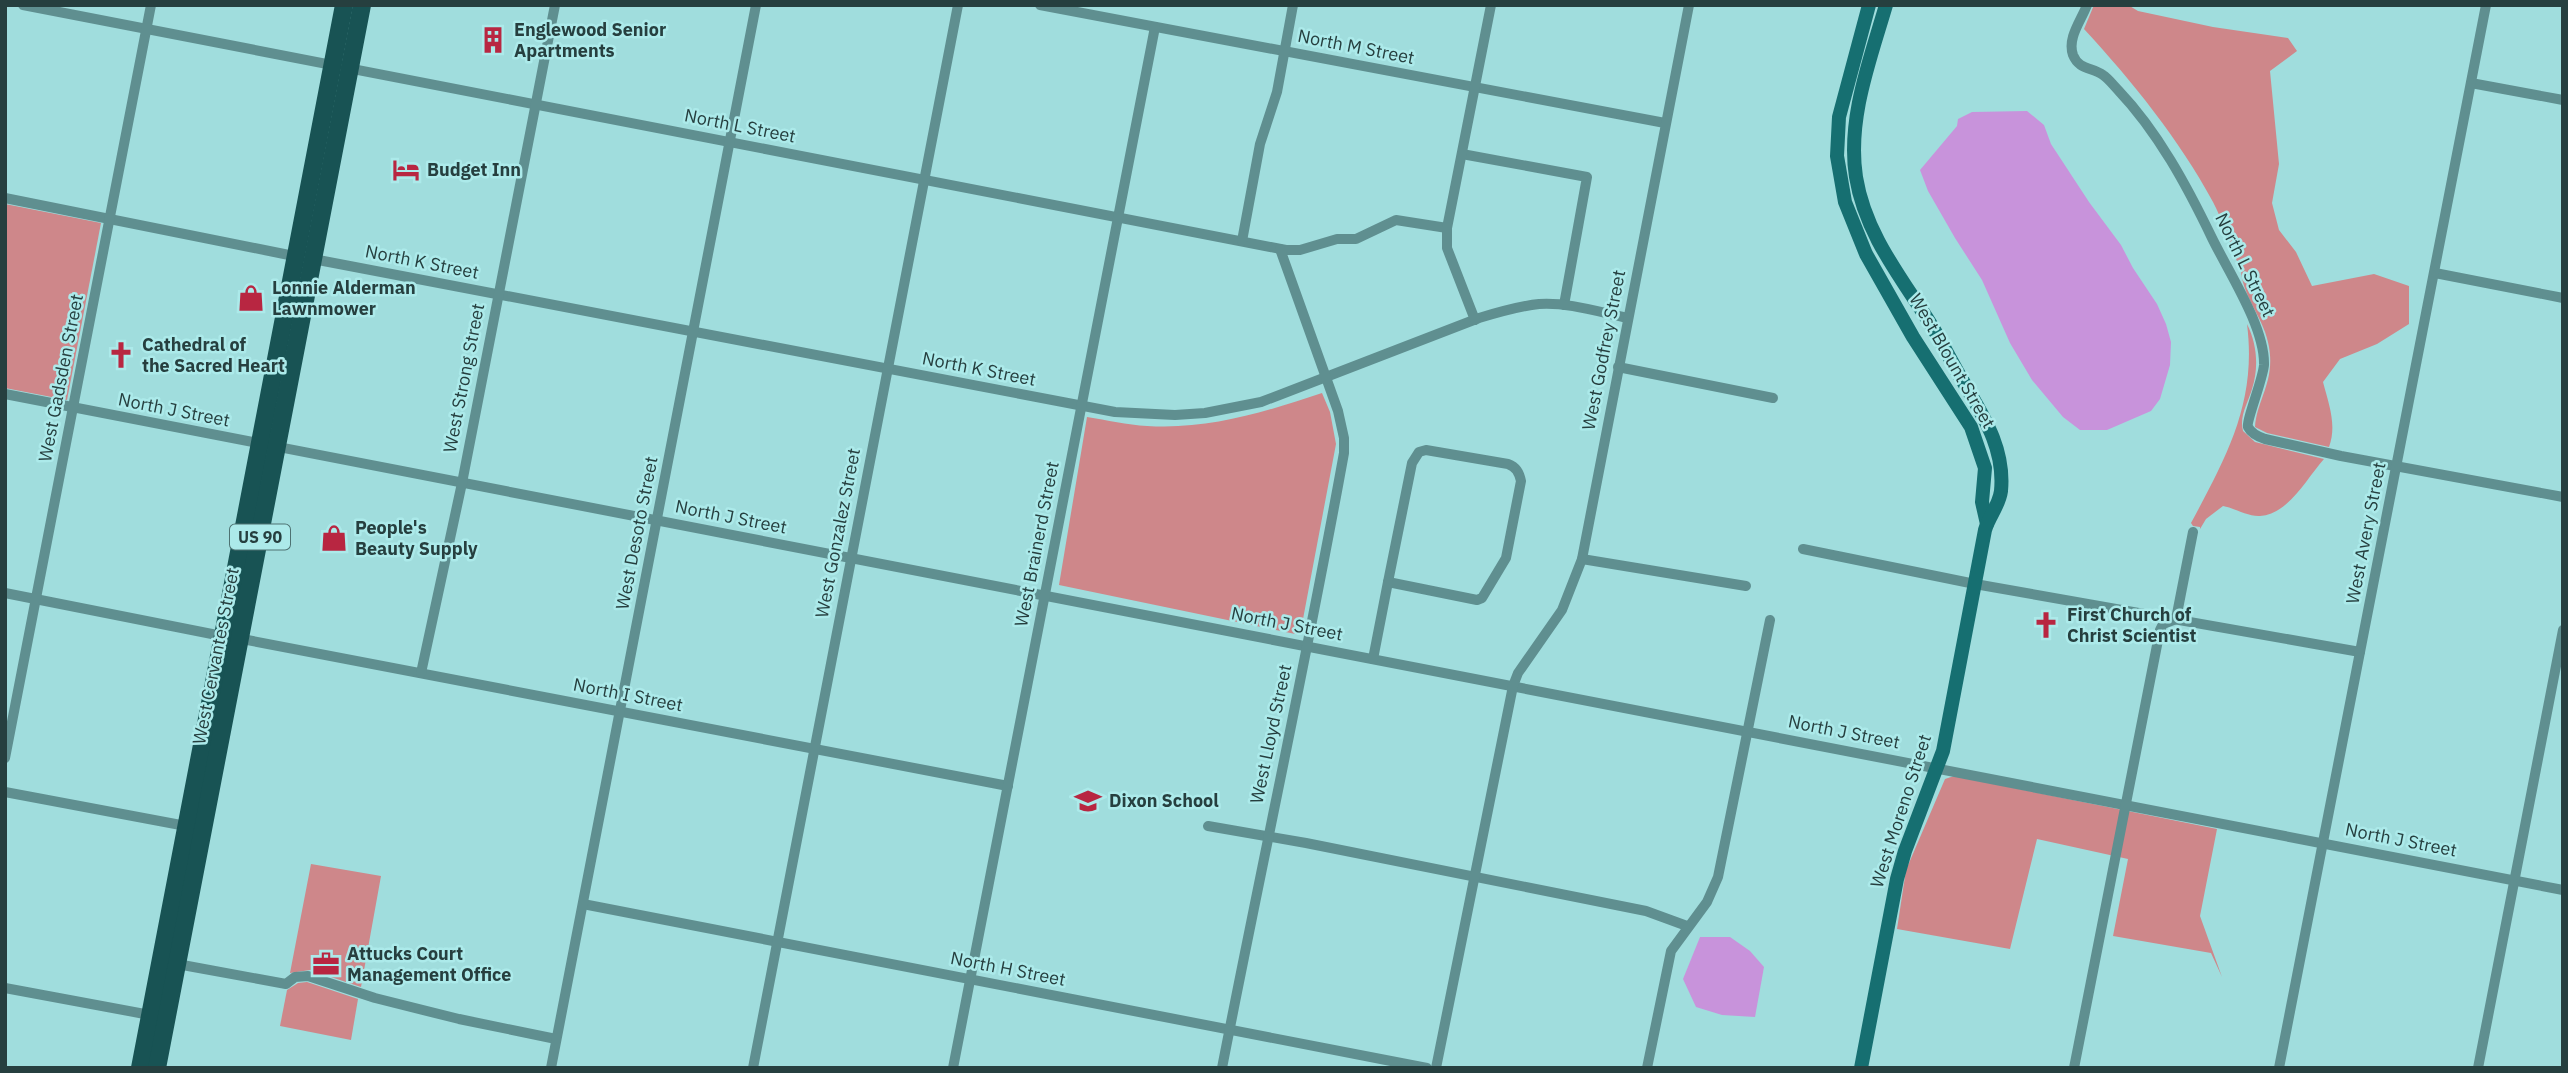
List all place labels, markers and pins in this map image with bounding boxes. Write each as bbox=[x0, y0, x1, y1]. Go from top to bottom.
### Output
place label: Englewood Senior Apartments bbox=[514, 18, 666, 62]
building icon: Englewood Senior Apartments bbox=[478, 25, 508, 55]
hotel icon: Budget Inn bbox=[391, 155, 421, 185]
place label: Budget Inn bbox=[427, 158, 521, 181]
place label: Lonnie Alderman Lawnmower bbox=[272, 276, 416, 320]
shop icon: Lonnie Alderman Lawnmower bbox=[236, 283, 266, 313]
place label: Cathedral of the Sacred Heart bbox=[142, 333, 285, 377]
church icon: Cathedral of the Sacred Heart bbox=[106, 340, 136, 370]
place label: People's Beauty Supply bbox=[355, 516, 478, 560]
shop icon: People's Beauty Supply bbox=[319, 523, 349, 553]
place label: First Church of Christ Scientist bbox=[2067, 603, 2196, 647]
church icon: First Church of Christ Scientist bbox=[2031, 610, 2061, 640]
school or university icon: Dixon School bbox=[1073, 786, 1103, 816]
place label: Dixon School bbox=[1109, 789, 1219, 812]
place label: Attucks Court Management Office bbox=[347, 942, 511, 986]
office icon: Attucks Court Management Office bbox=[311, 949, 341, 979]

